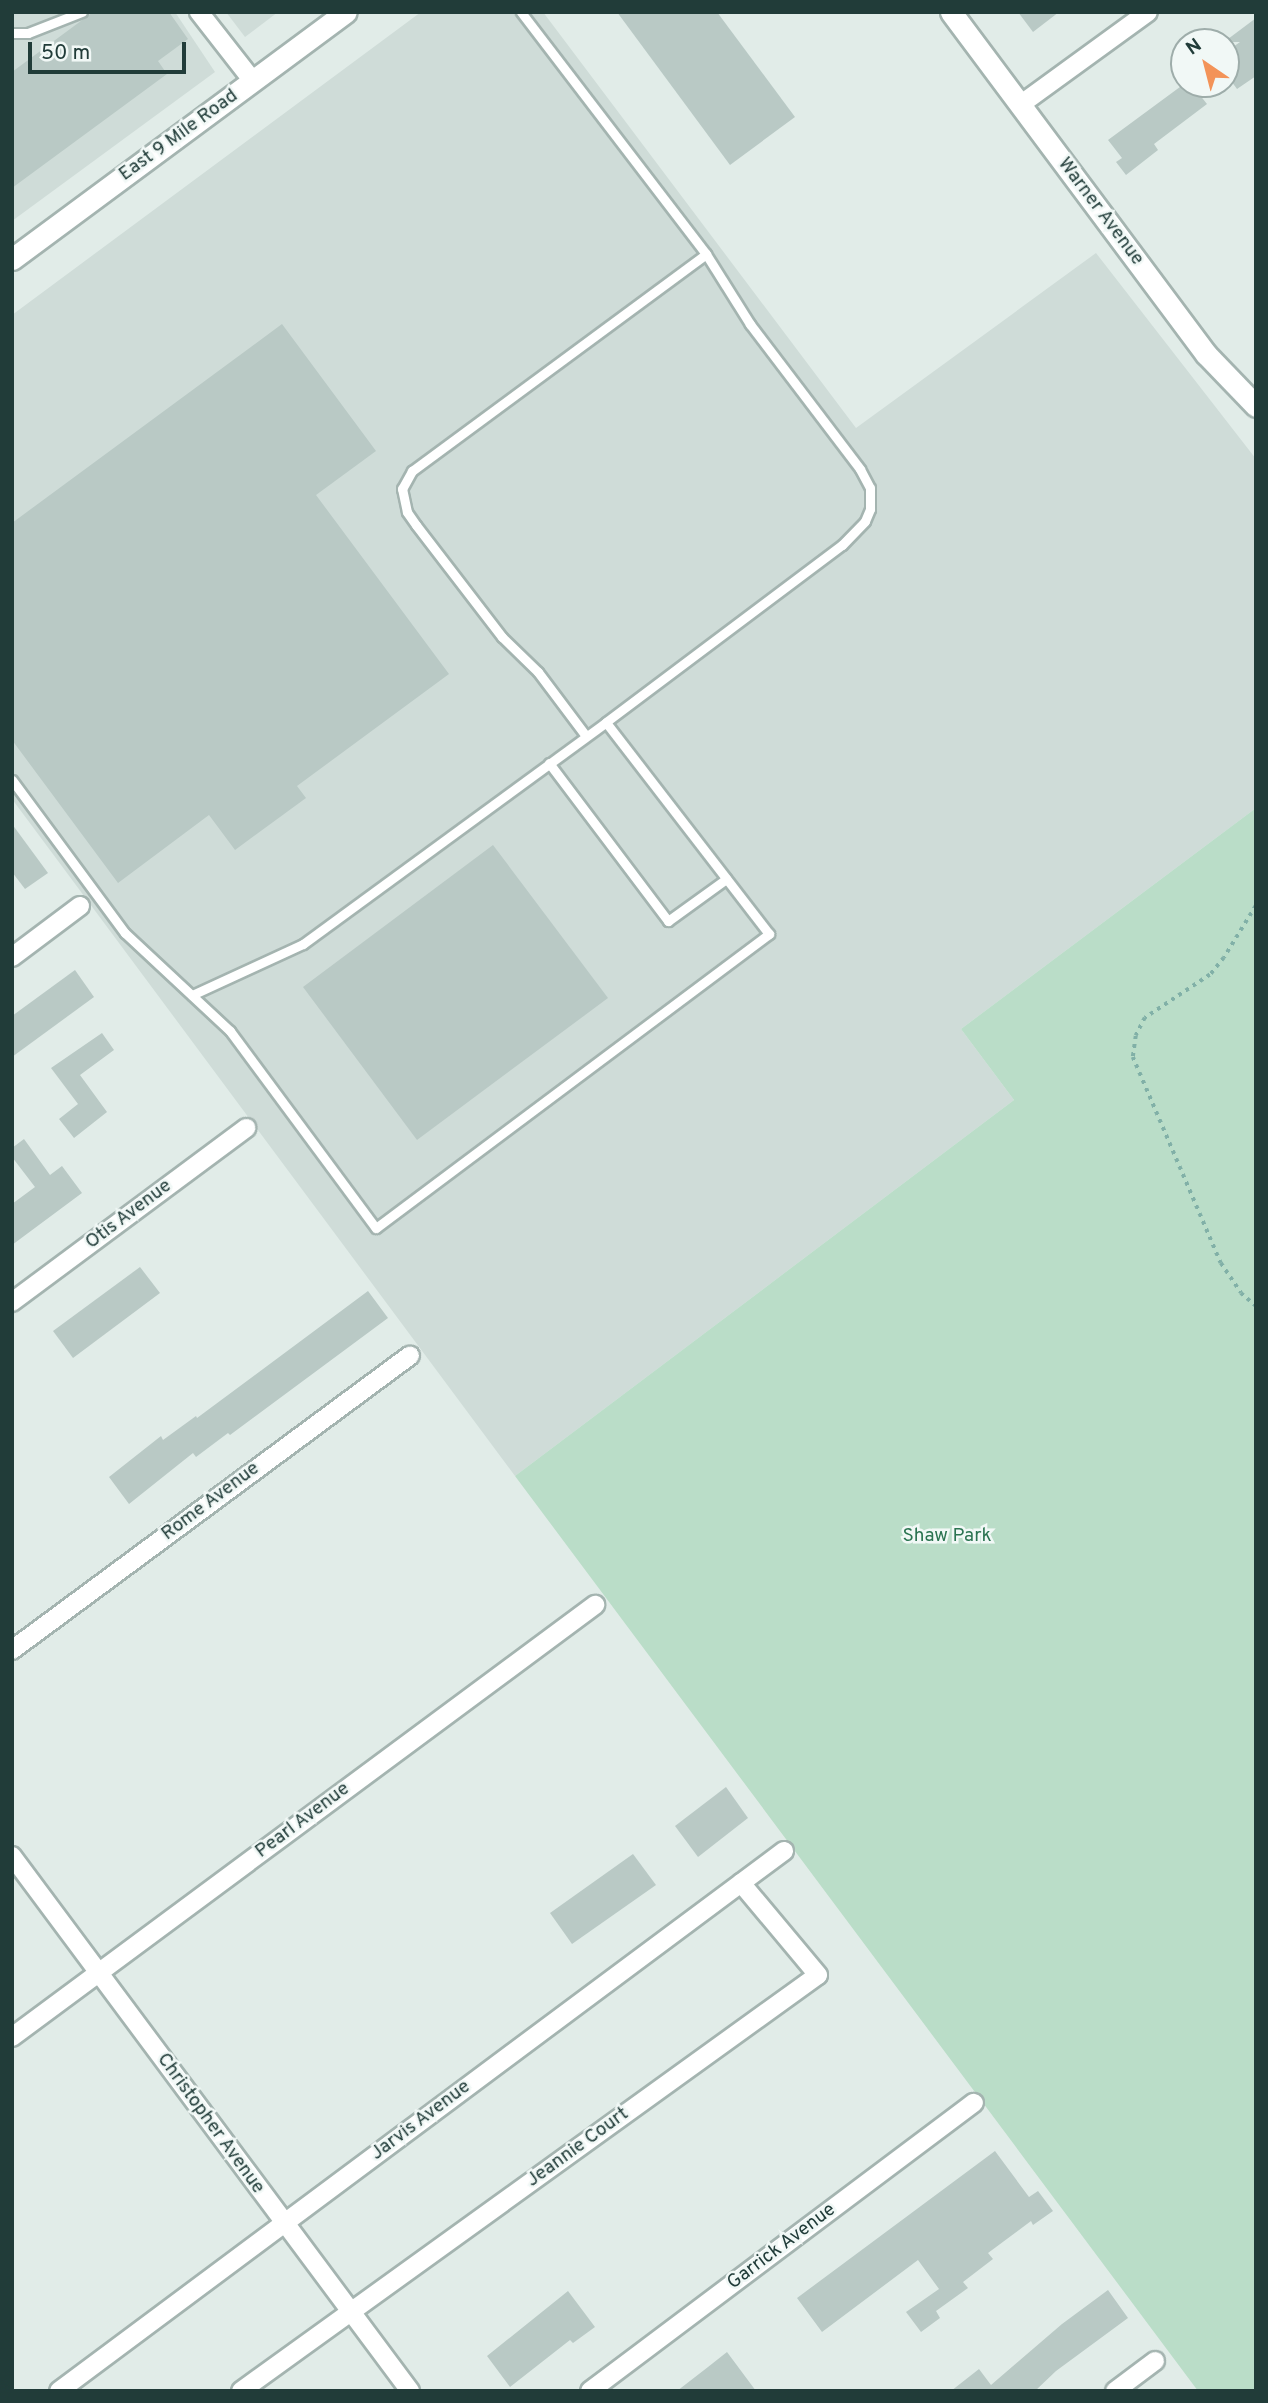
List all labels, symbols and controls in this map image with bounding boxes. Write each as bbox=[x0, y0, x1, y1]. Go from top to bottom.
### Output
scale bar bbox=[32, 28, 189, 72]
north arrow bbox=[1170, 28, 1240, 98]
text: N bbox=[1182, 34, 1207, 61]
text: 50 m bbox=[41, 40, 90, 67]
street label: East 9 Mile Road bbox=[115, 85, 243, 187]
street label: Warner Avenue bbox=[1052, 153, 1148, 271]
street label: Otis Avenue bbox=[81, 1175, 177, 1255]
street label: Rome Avenue bbox=[157, 1458, 265, 1546]
park label: Shaw Park bbox=[902, 1526, 992, 1548]
street label: Pearl Avenue bbox=[251, 1778, 355, 1864]
street label: Christopher Avenue bbox=[151, 2049, 269, 2199]
street label: Jarvis Avenue bbox=[366, 2076, 476, 2166]
street label: Jeannie Court bbox=[523, 2103, 633, 2193]
street label: Garrick Avenue bbox=[723, 2199, 841, 2295]

